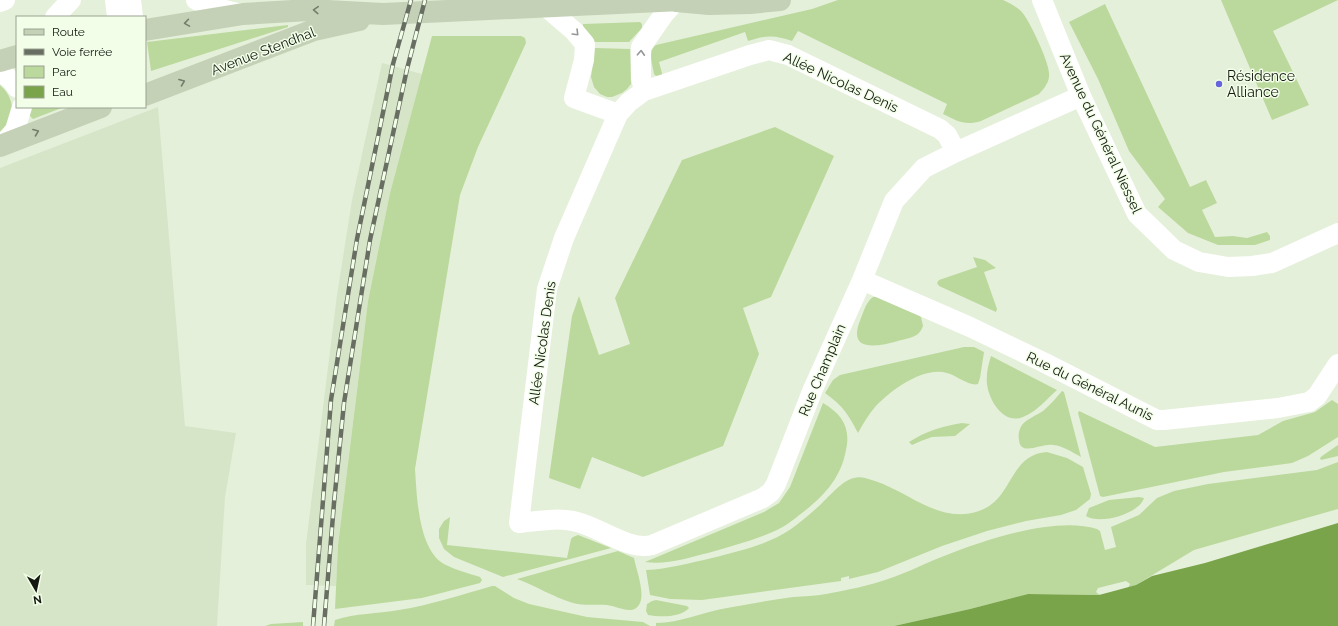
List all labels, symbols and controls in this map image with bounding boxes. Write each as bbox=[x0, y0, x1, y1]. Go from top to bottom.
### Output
one-way arrow bbox=[313, 6, 319, 15]
legend bbox=[16, 16, 146, 108]
one-way arrow bbox=[184, 18, 190, 27]
street label: Avenue Stendhal bbox=[209, 24, 318, 78]
text: Route bbox=[52, 25, 85, 39]
one-way arrow bbox=[571, 28, 579, 36]
text: Voie ferrée bbox=[52, 45, 112, 59]
street label: Allée Nicolas Denis bbox=[781, 48, 901, 116]
one-way arrow bbox=[637, 49, 646, 56]
street label: Avenue du Général Niessel bbox=[1057, 50, 1145, 216]
text: Parc bbox=[52, 65, 77, 79]
place label: Résidence Alliance bbox=[1227, 68, 1295, 100]
one-way arrow bbox=[178, 78, 185, 86]
marker: Résidence Alliance bbox=[1214, 79, 1224, 89]
text: Eau bbox=[52, 85, 73, 99]
one-way arrow bbox=[33, 128, 40, 136]
street label: Allée Nicolas Denis bbox=[525, 280, 559, 406]
street label: Rue Champlain bbox=[795, 321, 849, 419]
street label: Rue du Général Aunis bbox=[1024, 348, 1156, 424]
north arrow bbox=[16, 570, 56, 610]
text: N bbox=[32, 592, 43, 606]

